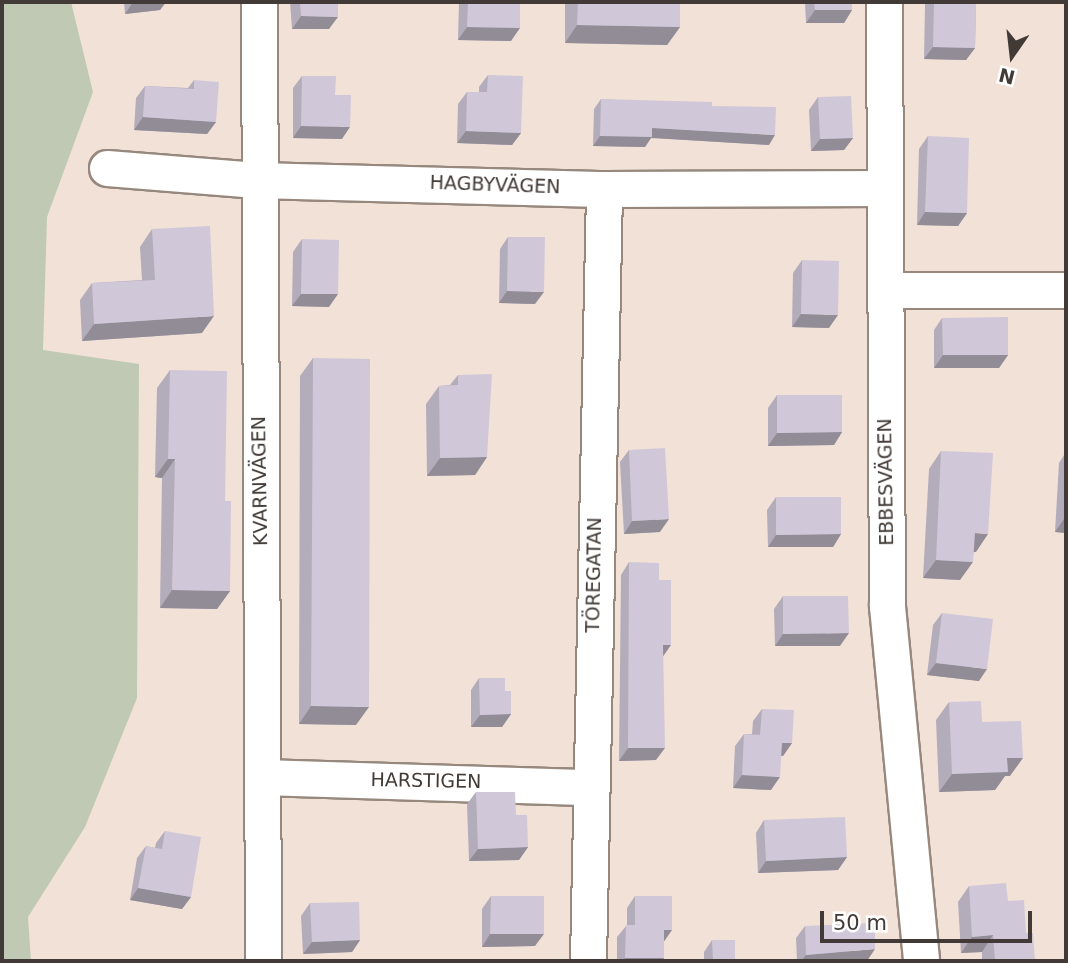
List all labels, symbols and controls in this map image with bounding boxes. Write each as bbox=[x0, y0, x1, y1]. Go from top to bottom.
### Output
north arrow bbox=[977, 21, 1047, 91]
text: N bbox=[997, 64, 1017, 89]
street label: HAGBYVÄGEN bbox=[429, 171, 561, 199]
street label: KVARNVÄGEN bbox=[247, 416, 273, 546]
street label: EBBESVÄGEN bbox=[873, 418, 899, 546]
street label: TÖREGATAN bbox=[582, 517, 606, 633]
street label: HARSTIGEN bbox=[370, 769, 482, 793]
scale bar bbox=[823, 897, 1035, 941]
text: 50 m bbox=[833, 911, 887, 935]

